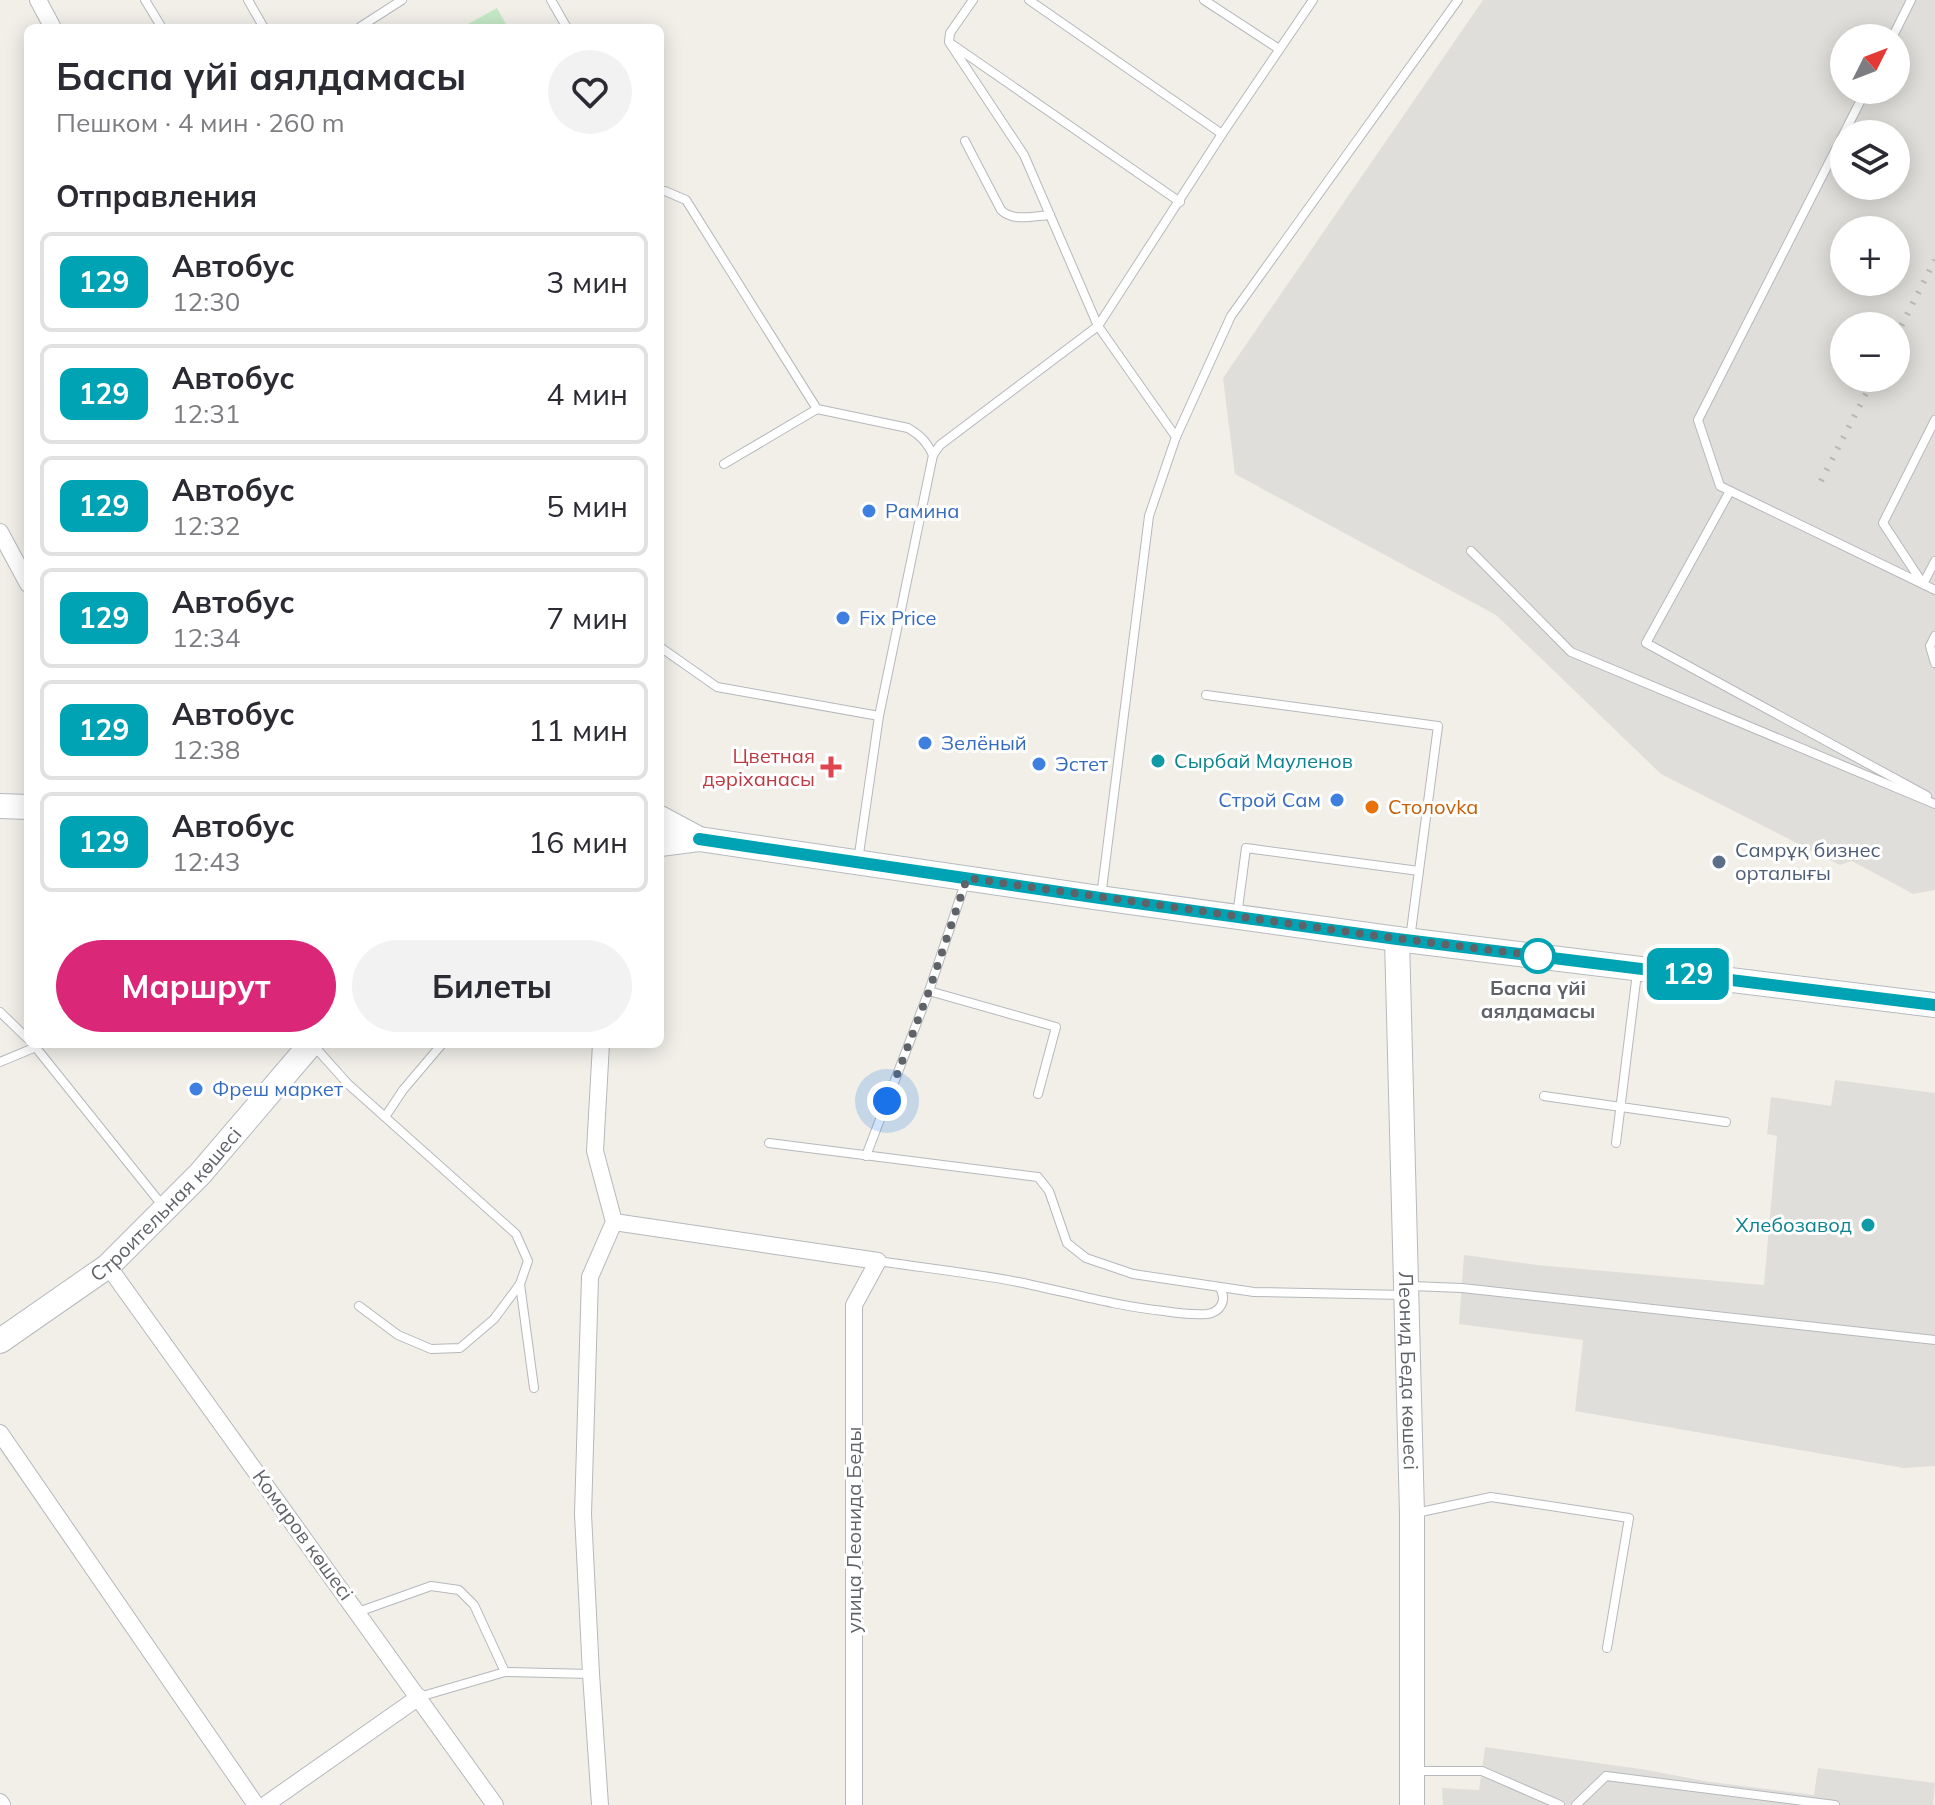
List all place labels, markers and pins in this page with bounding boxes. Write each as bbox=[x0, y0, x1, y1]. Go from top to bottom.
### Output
place label: Рамина bbox=[885, 498, 960, 523]
marker: Рамина bbox=[860, 502, 878, 520]
place label: Fix Price bbox=[859, 605, 936, 630]
marker: Fix Price bbox=[834, 609, 852, 627]
place label: Зелёный bbox=[941, 730, 1027, 755]
marker: Зелёный bbox=[916, 734, 934, 752]
place label: Цветная дәріханасы bbox=[702, 743, 815, 791]
place label: Сырбай Мауленов bbox=[1174, 748, 1353, 773]
place label: Эстет bbox=[1055, 751, 1109, 776]
marker: Сырбай Мауленов bbox=[1149, 752, 1167, 770]
marker: Эстет bbox=[1030, 755, 1048, 773]
marker: Цветная дәріханасы bbox=[822, 758, 840, 776]
place label: Строй Сам bbox=[1218, 787, 1321, 812]
marker: Строй Сам bbox=[1328, 791, 1346, 809]
place label: Столоvka bbox=[1388, 794, 1478, 819]
marker: Столоvka bbox=[1363, 798, 1381, 816]
place label: Самрұқ бизнес орталығы bbox=[1735, 837, 1881, 885]
marker: Самрұқ бизнес орталығы bbox=[1710, 853, 1728, 871]
marker: Баспа үйі аялдамасы bbox=[1521, 939, 1555, 973]
place label: Баспа үйі аялдамасы bbox=[1481, 975, 1595, 1023]
place label: Фреш маркет bbox=[212, 1076, 344, 1101]
marker: Фреш маркет bbox=[187, 1080, 205, 1098]
place label: Хлебозавод bbox=[1736, 1212, 1852, 1237]
marker: Хлебозавод bbox=[1859, 1216, 1877, 1234]

